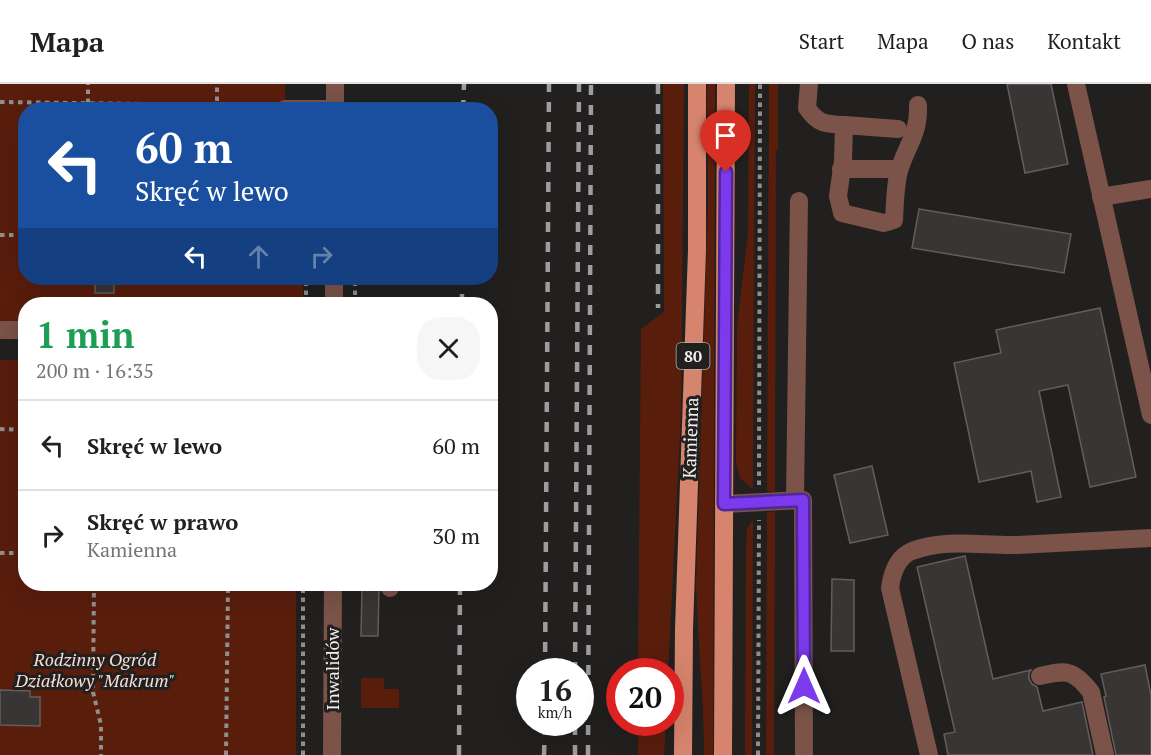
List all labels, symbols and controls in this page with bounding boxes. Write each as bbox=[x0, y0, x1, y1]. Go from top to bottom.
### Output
text: Mapa bbox=[30, 23, 104, 60]
text: Start bbox=[799, 27, 844, 55]
text: Mapa bbox=[877, 27, 929, 55]
text: O nas bbox=[962, 27, 1014, 55]
text: Kontakt bbox=[1047, 27, 1121, 55]
pin bbox=[700, 110, 751, 172]
text: 60 m bbox=[135, 119, 233, 175]
icon: arrive bbox=[709, 119, 742, 152]
icon: left bbox=[36, 126, 114, 204]
text: Skręć w lewo bbox=[135, 173, 289, 209]
icon: left bbox=[179, 240, 212, 273]
icon: ahead bbox=[242, 240, 275, 273]
icon: right bbox=[305, 240, 338, 273]
text: 1 min bbox=[36, 311, 134, 358]
button: close bbox=[417, 317, 480, 380]
road number: 80 bbox=[676, 343, 710, 369]
text: 200 m · 16:35 bbox=[36, 357, 154, 384]
street label: Kamienna bbox=[677, 397, 703, 479]
icon: left bbox=[36, 429, 69, 462]
text: Skręć w lewo bbox=[87, 431, 222, 460]
text: 60 m bbox=[432, 431, 480, 460]
text: Skręć w prawo bbox=[87, 507, 238, 536]
icon: right bbox=[36, 519, 69, 552]
text: 30 m bbox=[432, 521, 480, 550]
text: Kamienna bbox=[87, 536, 177, 563]
street label: Inwalidów bbox=[320, 627, 344, 710]
park label: Rodzinny Ogród Działkowy "Makrum" bbox=[14, 647, 175, 692]
position arrow bbox=[772, 654, 836, 718]
speed limit sign: 20 bbox=[606, 658, 684, 736]
text: 16 bbox=[538, 670, 572, 710]
text: km/h bbox=[538, 702, 572, 722]

